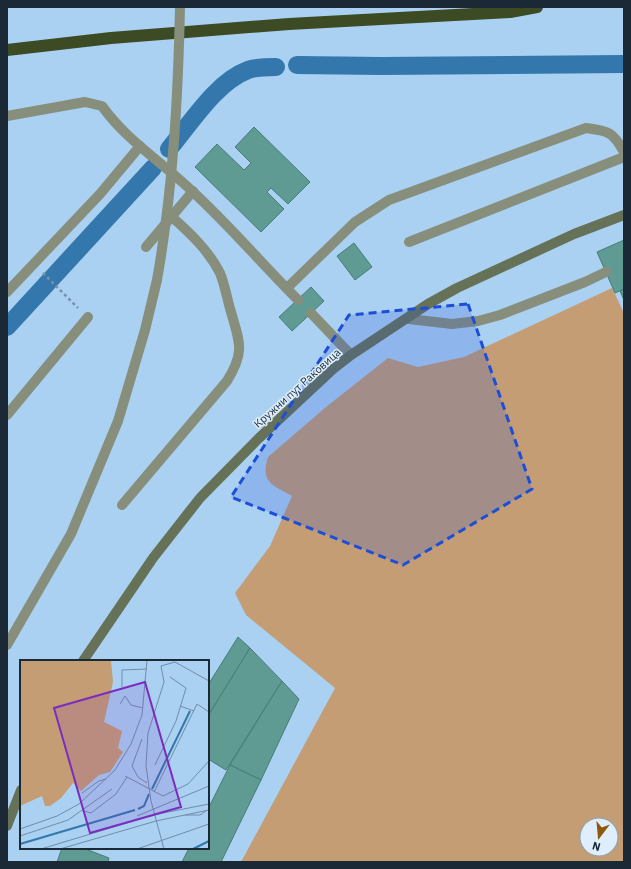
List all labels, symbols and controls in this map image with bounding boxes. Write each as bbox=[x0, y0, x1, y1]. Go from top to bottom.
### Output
street label: Кружни пут Раковица bbox=[251, 345, 343, 431]
inset map bbox=[20, 660, 209, 849]
north arrow bbox=[579, 817, 619, 857]
text: N bbox=[590, 839, 602, 854]

